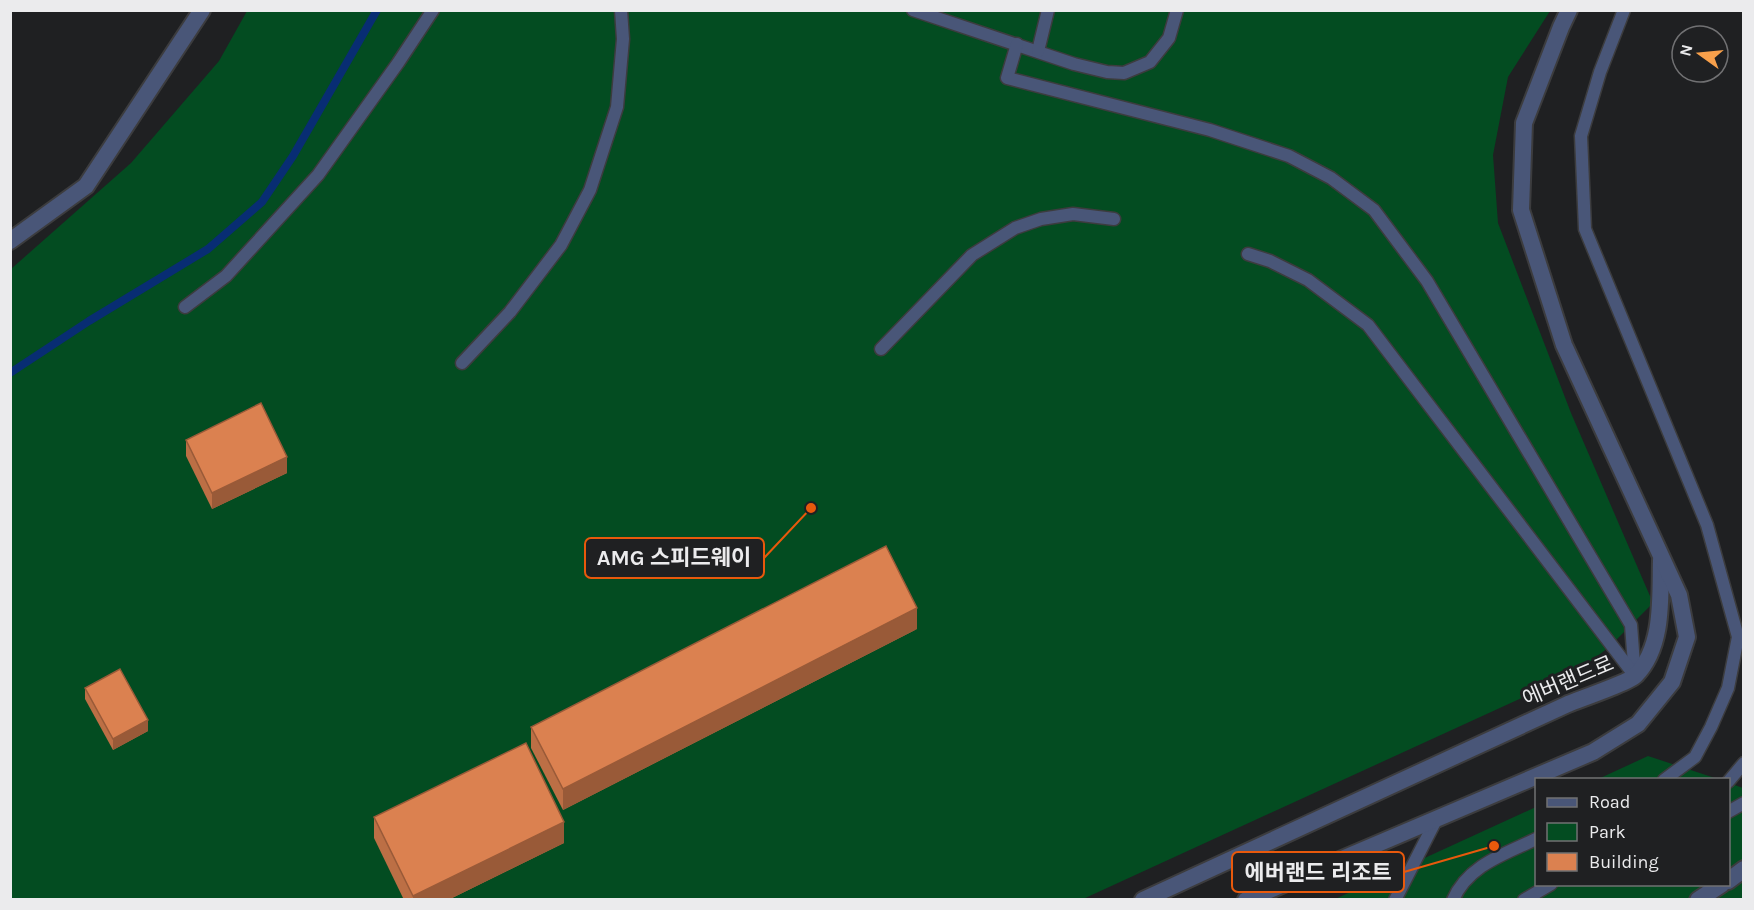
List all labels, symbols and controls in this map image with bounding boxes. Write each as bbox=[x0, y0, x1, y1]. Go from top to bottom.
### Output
north arrow bbox=[1670, 24, 1730, 84]
text: N bbox=[1675, 42, 1697, 58]
callout: AMG 스피드웨이 bbox=[585, 538, 764, 578]
text: AMG 스피드웨이 bbox=[597, 545, 751, 571]
street label: 에버랜드로 bbox=[1519, 651, 1617, 711]
legend bbox=[1535, 778, 1730, 886]
text: Road bbox=[1589, 791, 1630, 813]
text: Park bbox=[1589, 821, 1626, 843]
text: Building bbox=[1589, 851, 1659, 873]
callout: 에버랜드 리조트 bbox=[1232, 852, 1404, 892]
text: 에버랜드 리조트 bbox=[1244, 860, 1392, 886]

